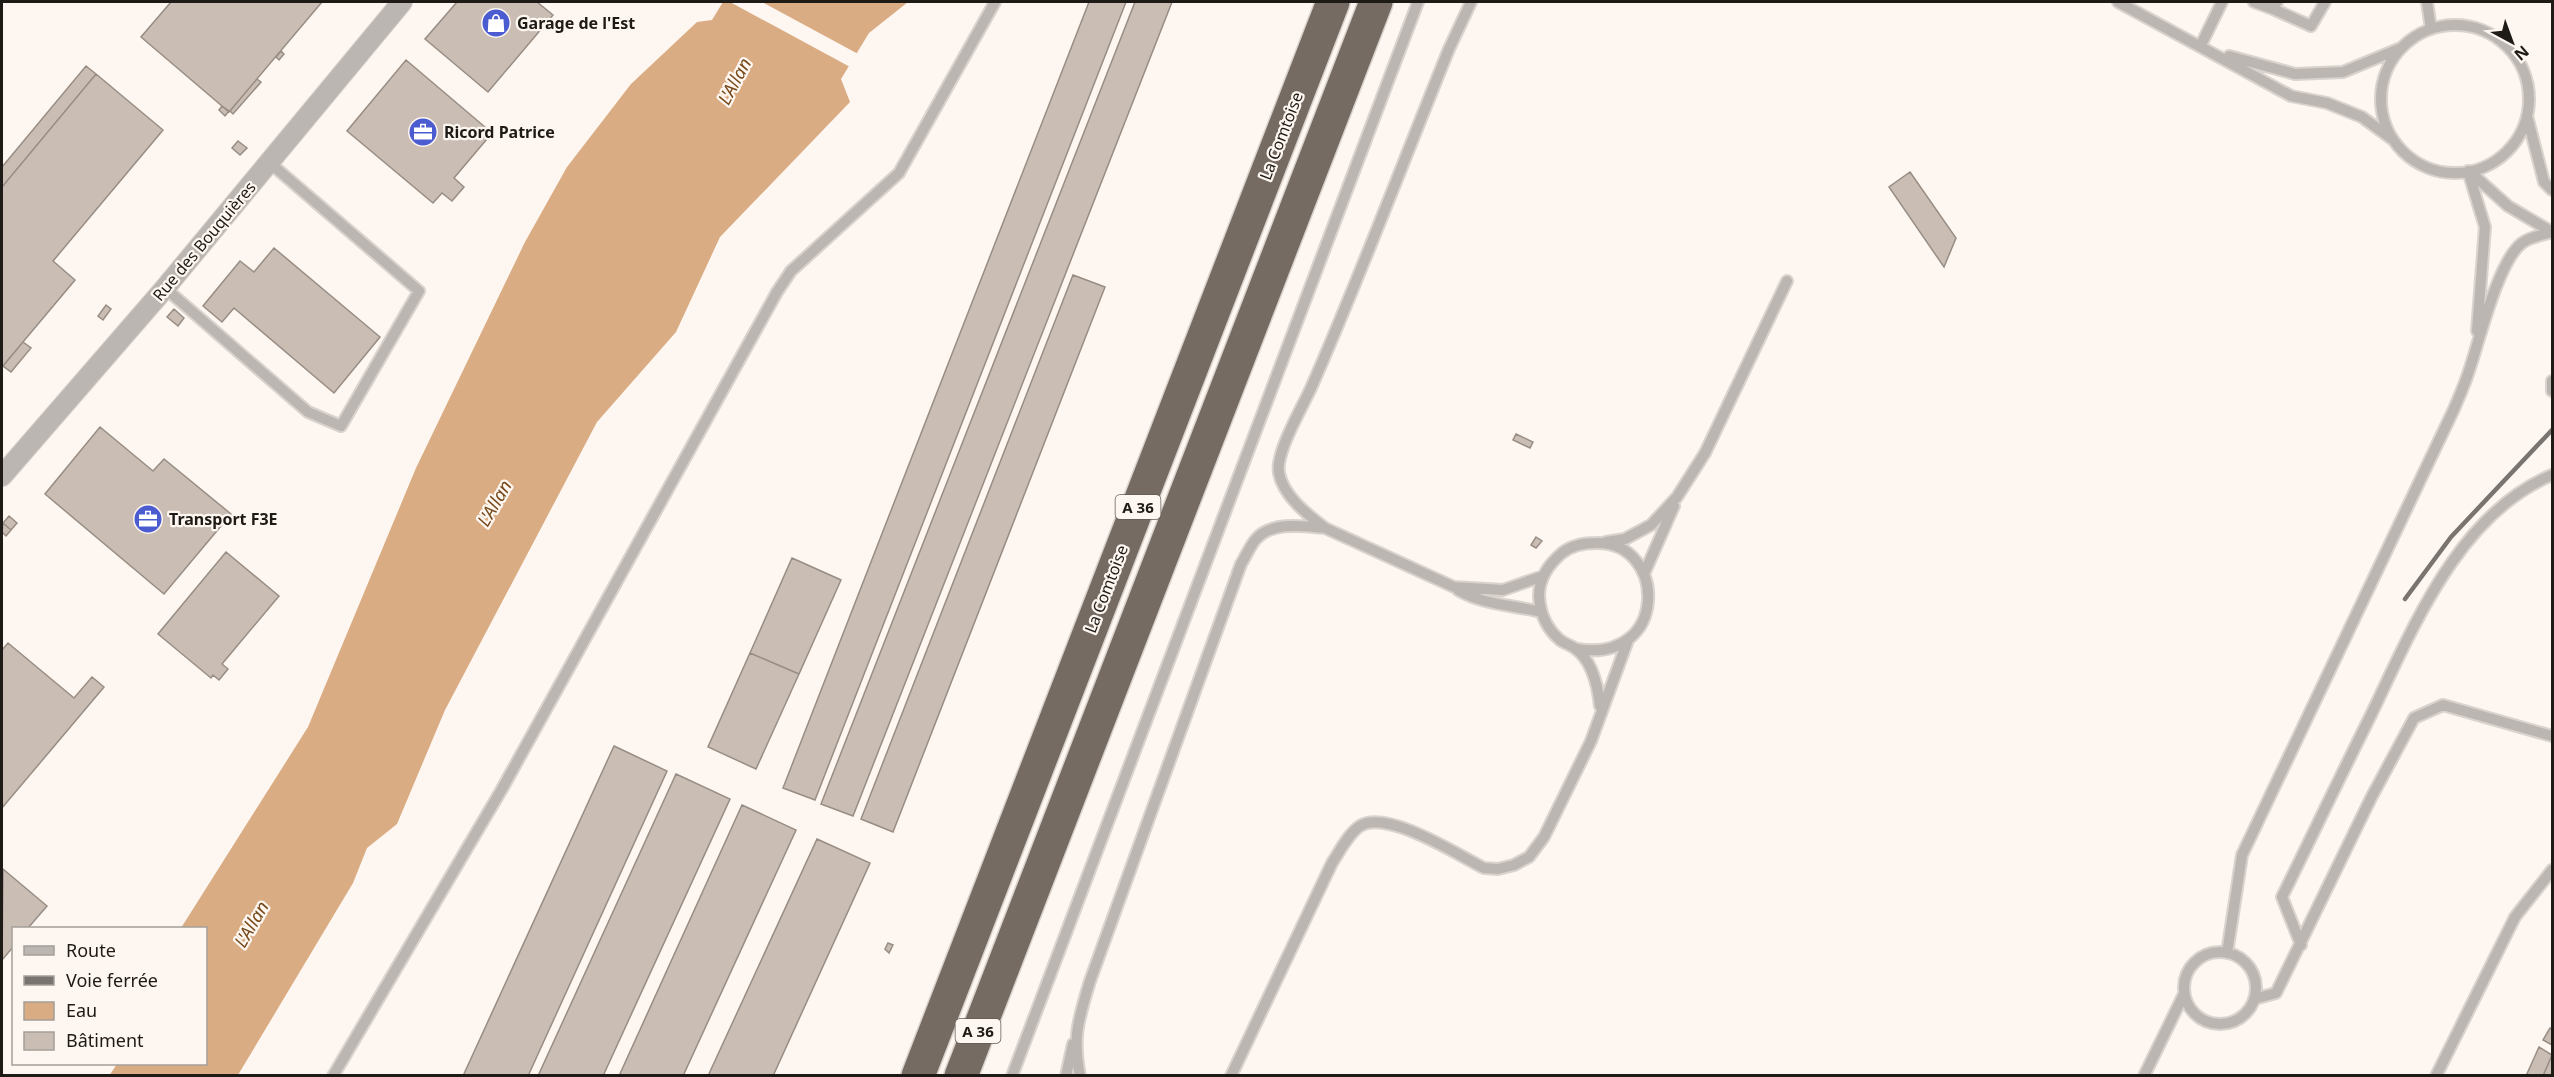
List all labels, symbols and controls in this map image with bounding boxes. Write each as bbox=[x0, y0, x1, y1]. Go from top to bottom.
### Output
shop icon: Garage de l'Est bbox=[480, 7, 512, 39]
place label: Garage de l'Est bbox=[517, 12, 635, 34]
north arrow bbox=[2482, 12, 2542, 72]
text: N bbox=[2510, 41, 2534, 66]
water label: L'Allan bbox=[712, 53, 756, 109]
street label: La Comtoise bbox=[1254, 89, 1308, 183]
office icon: Ricord Patrice bbox=[407, 116, 439, 148]
place label: Ricord Patrice bbox=[444, 121, 555, 143]
street label: Rue des Bouquières bbox=[148, 177, 260, 305]
water label: L'Allan bbox=[471, 475, 517, 531]
road number: A 36 bbox=[1116, 495, 1160, 519]
office icon: Transport F3E bbox=[132, 503, 164, 535]
place label: Transport F3E bbox=[169, 508, 278, 530]
street label: La Comtoise bbox=[1079, 542, 1133, 636]
water label: L'Allan bbox=[228, 896, 274, 952]
legend bbox=[12, 927, 207, 1065]
text: Route bbox=[66, 938, 116, 962]
text: Voie ferrée bbox=[66, 968, 158, 992]
text: Eau bbox=[66, 998, 97, 1022]
road number: A 36 bbox=[956, 1019, 1000, 1043]
text: Bâtiment bbox=[66, 1028, 144, 1052]

